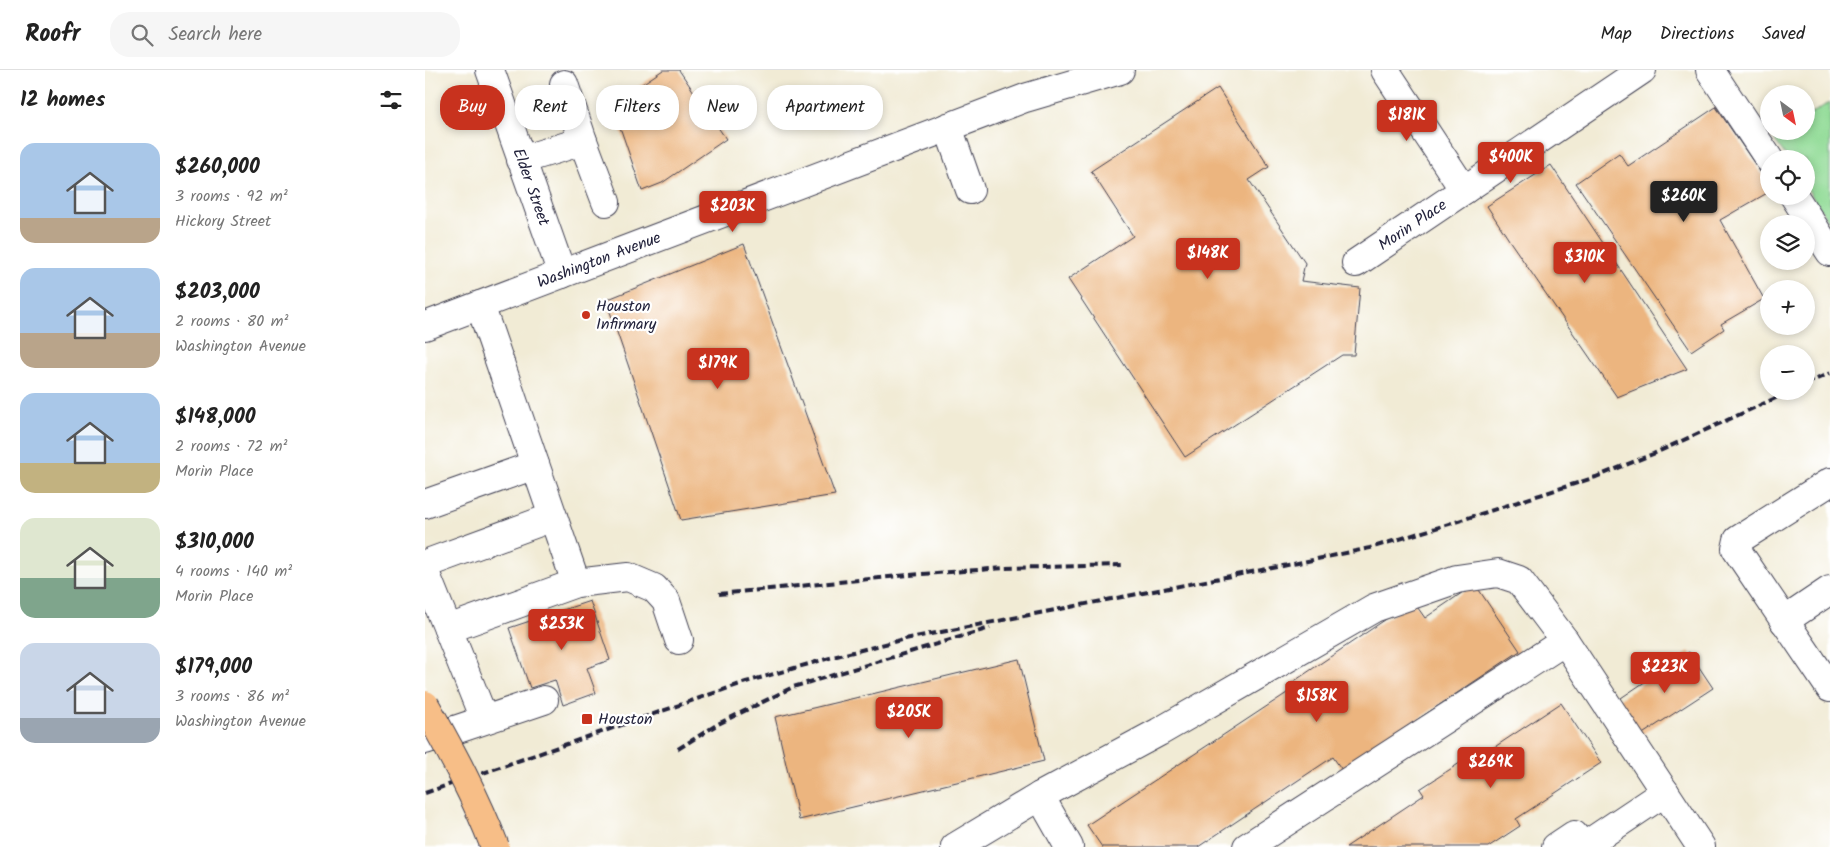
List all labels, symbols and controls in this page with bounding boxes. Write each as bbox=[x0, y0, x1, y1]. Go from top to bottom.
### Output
search box bbox=[110, 12, 460, 57]
text: Roofr bbox=[25, 15, 80, 54]
text: Search here bbox=[168, 20, 262, 50]
text: Map bbox=[1600, 20, 1632, 49]
text: Directions bbox=[1660, 20, 1734, 49]
text: Saved bbox=[1762, 20, 1805, 49]
icon: search bbox=[128, 21, 156, 49]
text: 12 homes bbox=[20, 84, 105, 117]
chip: Buy bbox=[440, 85, 505, 130]
chip: Rent bbox=[515, 85, 586, 130]
chip: Filters bbox=[596, 85, 679, 130]
chip: New bbox=[689, 85, 757, 130]
chip: Apartment bbox=[767, 85, 883, 130]
north arrow bbox=[1760, 85, 1815, 140]
map controls bbox=[1760, 85, 1815, 400]
icon: filters bbox=[377, 86, 405, 114]
pin: $181K bbox=[1372, 100, 1442, 142]
text: $181K bbox=[1388, 103, 1426, 128]
pin: $400K bbox=[1476, 142, 1546, 184]
street label: Elder Street bbox=[506, 145, 557, 230]
text: $400K bbox=[1489, 145, 1533, 170]
button: locate bbox=[1760, 150, 1815, 205]
text: $260,000 bbox=[175, 151, 260, 184]
icon: home bbox=[60, 163, 120, 223]
pin: $260K bbox=[1649, 180, 1719, 223]
text: 3 rooms · 92 m² bbox=[175, 184, 288, 209]
text: $260K bbox=[1661, 184, 1707, 209]
pin: $203K bbox=[698, 190, 768, 233]
street label: Morin Place bbox=[1373, 193, 1452, 257]
text: $203K bbox=[710, 194, 756, 219]
text: Hickory Street bbox=[175, 209, 271, 234]
button: layers bbox=[1760, 215, 1815, 270]
street label: Washington Avenue bbox=[533, 225, 665, 295]
pin: $148K bbox=[1173, 238, 1243, 280]
text: $148K bbox=[1187, 241, 1229, 266]
pin: $310K bbox=[1550, 242, 1620, 284]
text: $310K bbox=[1565, 245, 1605, 270]
text: $203,000 bbox=[175, 276, 260, 309]
button: + bbox=[1760, 280, 1815, 335]
icon: home bbox=[60, 288, 120, 348]
place label: Houston Infirmary bbox=[596, 294, 657, 337]
text: 2 rooms · 80 m² bbox=[175, 309, 288, 334]
marker: Houston Infirmary bbox=[580, 309, 592, 321]
text: Washington Avenue bbox=[175, 334, 306, 359]
button: − bbox=[1760, 345, 1815, 400]
pin: $179K bbox=[683, 348, 753, 390]
text: $179K bbox=[698, 351, 738, 376]
text: $148,000 bbox=[175, 401, 255, 434]
icon: home bbox=[60, 413, 120, 473]
text: 2 rooms · 72 m² bbox=[175, 434, 287, 459]
text: Morin Place bbox=[175, 459, 253, 484]
text: $310,000 bbox=[175, 526, 254, 559]
icon: home bbox=[60, 538, 120, 598]
text: 4 rooms · 140 m² bbox=[175, 559, 292, 584]
text: Morin Place bbox=[175, 584, 253, 609]
pin: $253K bbox=[527, 608, 597, 651]
text: $253K bbox=[539, 612, 585, 637]
text: $179,000 bbox=[175, 651, 252, 684]
pin: $223K bbox=[1630, 652, 1700, 694]
text: $223K bbox=[1642, 655, 1688, 680]
icon: home bbox=[60, 663, 120, 723]
pin: $158K bbox=[1282, 680, 1352, 723]
text: 3 rooms · 86 m² bbox=[175, 684, 289, 709]
text: $158K bbox=[1296, 684, 1338, 709]
pin: $205K bbox=[874, 696, 944, 739]
text: $205K bbox=[887, 700, 931, 725]
place label: Houston bbox=[598, 707, 652, 732]
text: Washington Avenue bbox=[175, 709, 306, 734]
marker: Houston bbox=[580, 712, 594, 726]
pin: $269K bbox=[1456, 746, 1526, 789]
text: $269K bbox=[1468, 750, 1514, 775]

